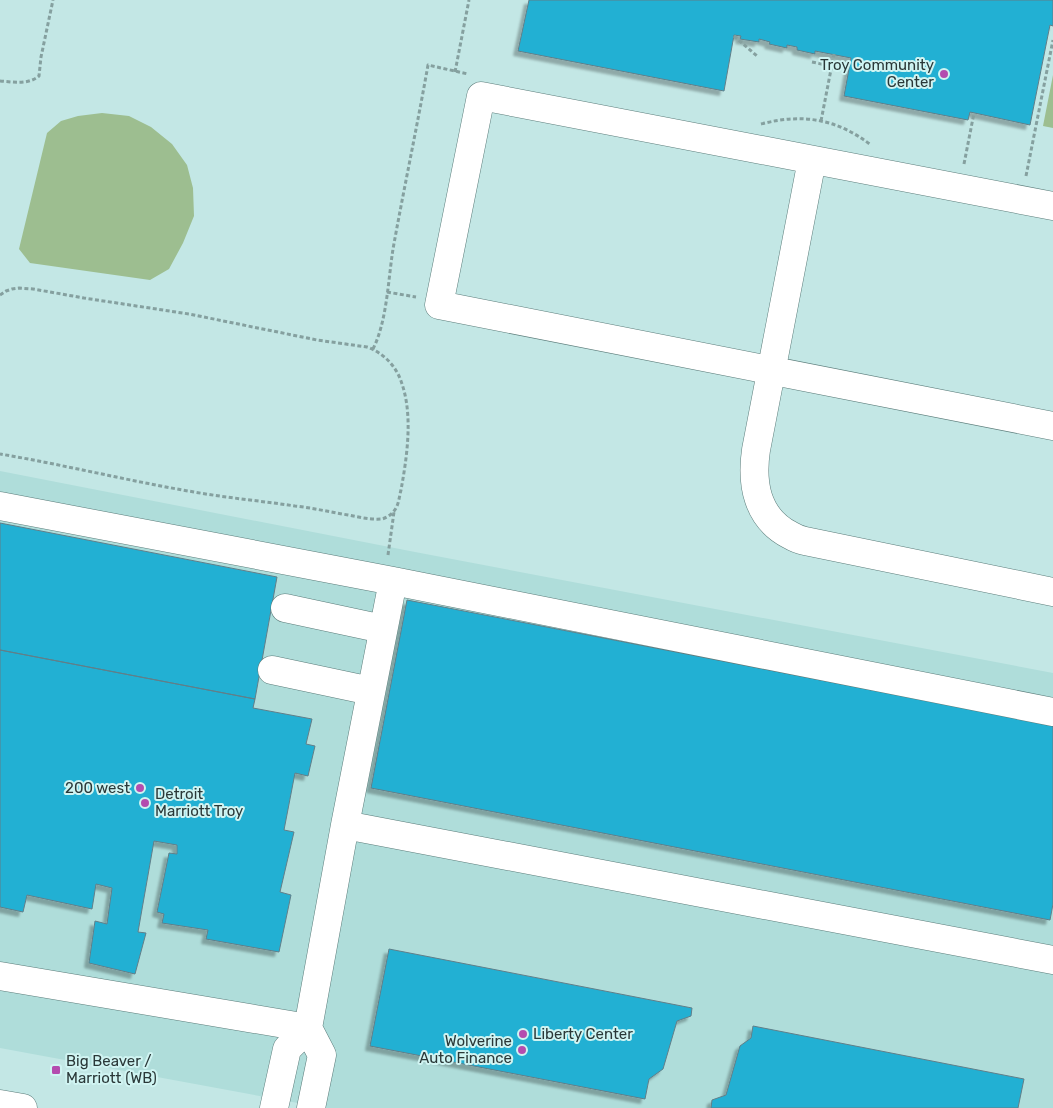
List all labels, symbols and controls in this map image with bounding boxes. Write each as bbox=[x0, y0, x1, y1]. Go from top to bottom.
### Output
place label: Troy Community Center bbox=[820, 56, 934, 91]
marker: Troy Community Center bbox=[938, 68, 950, 80]
place label: 200 west bbox=[65, 779, 130, 797]
marker: 200 west bbox=[134, 782, 146, 794]
place label: Detroit Marriott Troy bbox=[155, 785, 243, 820]
marker: Detroit Marriott Troy bbox=[139, 797, 151, 809]
place label: Liberty Center bbox=[533, 1025, 633, 1043]
marker: Liberty Center bbox=[517, 1028, 529, 1040]
place label: Wolverine Auto Finance bbox=[419, 1032, 512, 1067]
marker: Wolverine Auto Finance bbox=[516, 1044, 528, 1056]
place label: Big Beaver / Marriott (WB) bbox=[66, 1052, 157, 1087]
marker: Big Beaver / Marriott (WB) bbox=[50, 1064, 62, 1076]

